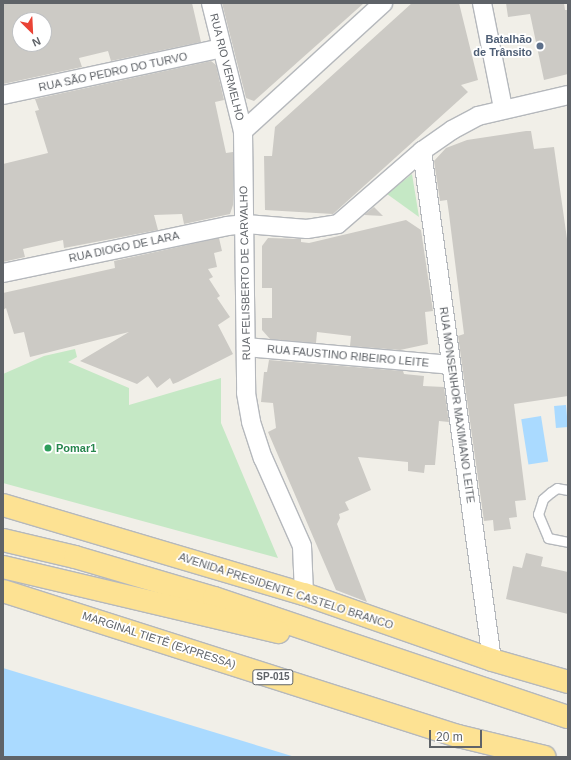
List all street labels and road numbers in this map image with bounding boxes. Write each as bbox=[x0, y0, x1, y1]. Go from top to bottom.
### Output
street label: RUA RIO VERMELHO bbox=[207, 12, 247, 122]
street label: RUA SÃO PEDRO DO TURVO bbox=[37, 50, 189, 94]
street label: RUA FELISBERTO DE CARVALHO bbox=[237, 185, 253, 361]
street label: RUA DIOGO DE LARA bbox=[67, 229, 181, 265]
street label: RUA MONSENHOR MAXIMIANO LEITE bbox=[437, 306, 477, 504]
street label: RUA FAUSTINO RIBEIRO LEITE bbox=[266, 342, 430, 370]
street label: AVENIDA PRESIDENTE CASTELO BRANCO bbox=[177, 550, 395, 632]
street label: MARGINAL TIETÊ (EXPRESSA) bbox=[80, 609, 238, 671]
road number: SP-015 bbox=[252, 669, 294, 685]

